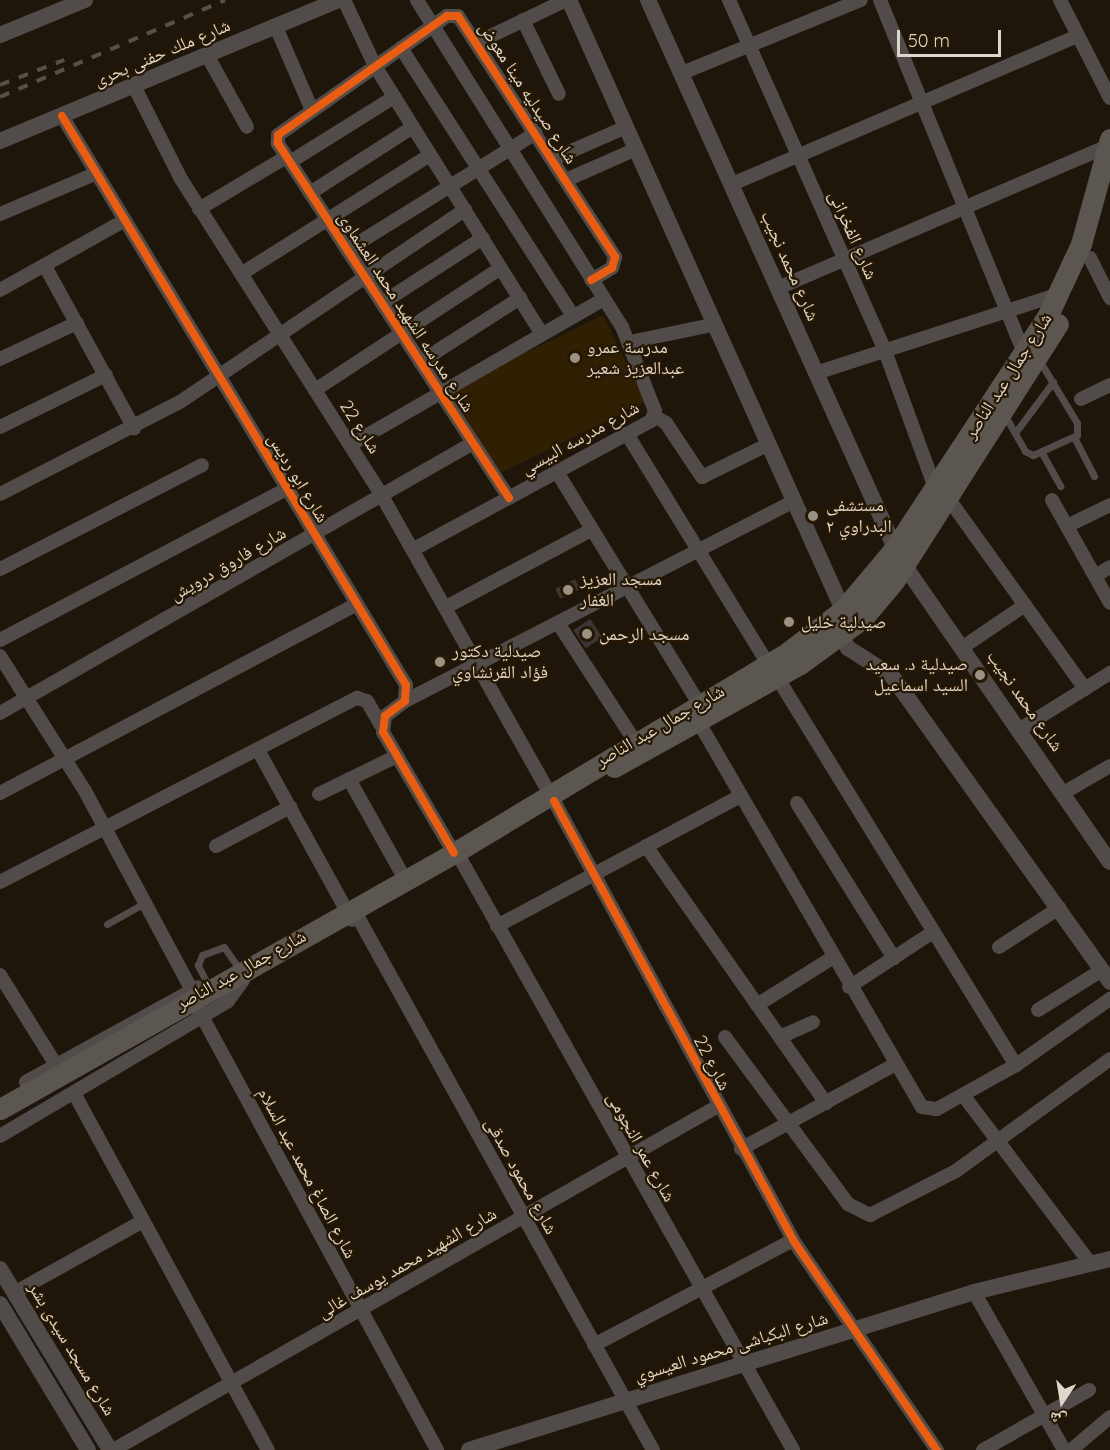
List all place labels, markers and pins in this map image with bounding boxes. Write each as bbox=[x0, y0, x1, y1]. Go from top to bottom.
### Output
place label: مدرسة عمرو عبدالعزيز شعير bbox=[587, 337, 684, 380]
marker: مدرسة عمرو عبدالعزيز شعير bbox=[568, 351, 582, 365]
place label: مستشفى البدراوي ٢ bbox=[826, 495, 892, 538]
marker: مستشفى البدراوي ٢ bbox=[804, 507, 822, 525]
place label: مسجد العزيز الغفار bbox=[580, 569, 662, 612]
marker: مسجد العزيز الغفار bbox=[561, 583, 575, 597]
place label: صيدلية خليل bbox=[801, 611, 886, 633]
marker: صيدلية خليل bbox=[782, 615, 796, 629]
place label: مسجد الرحمن bbox=[599, 623, 689, 645]
marker: مسجد الرحمن bbox=[580, 627, 594, 641]
place label: صيدلية دكتور فؤاد القرنشاوي bbox=[452, 641, 548, 684]
place label: صيدلية د. سعيد السيد اسماعيل bbox=[866, 654, 968, 696]
marker: صيدلية دكتور فؤاد القرنشاوي bbox=[433, 655, 447, 669]
marker: صيدلية د. سعيد السيد اسماعيل bbox=[973, 668, 987, 682]

